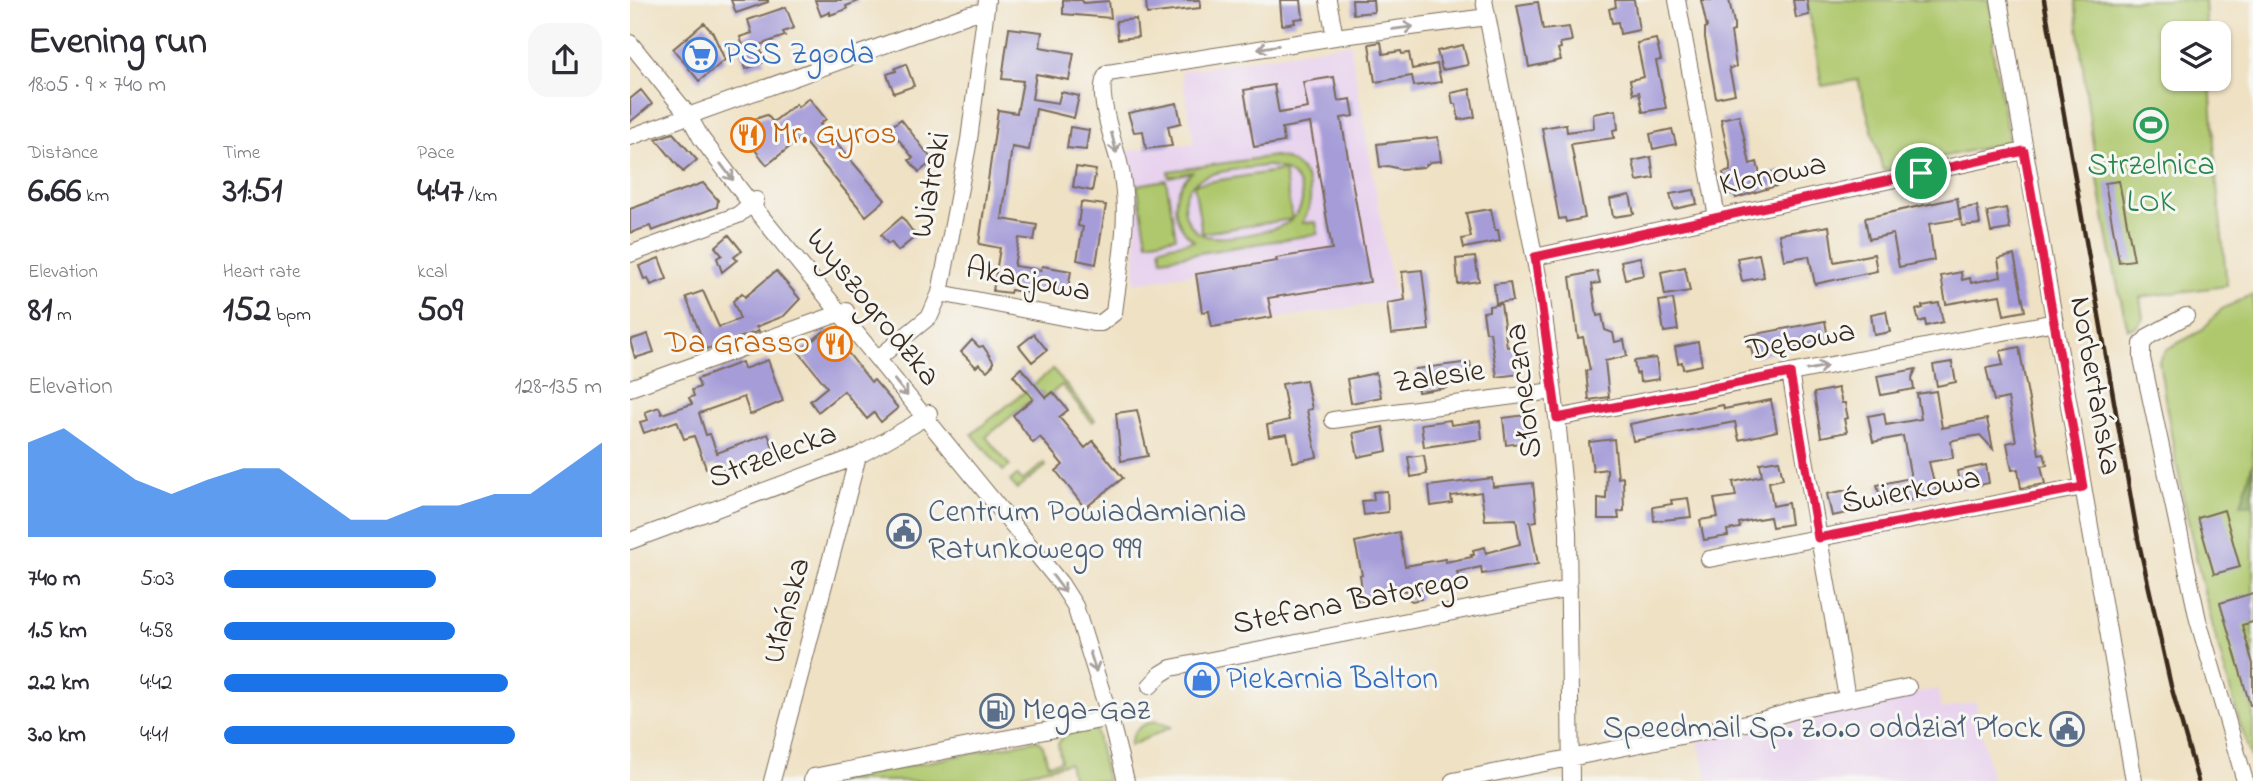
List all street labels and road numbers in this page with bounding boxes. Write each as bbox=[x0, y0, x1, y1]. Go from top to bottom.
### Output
street label: Wiatraki bbox=[900, 128, 964, 242]
street label: Klonowa bbox=[1715, 142, 1831, 210]
street label: Wyszogrodzka bbox=[793, 218, 951, 398]
street label: Akacjowa bbox=[961, 246, 1095, 316]
street label: Norbertańska bbox=[2055, 293, 2133, 479]
street label: Dębowa bbox=[1742, 308, 1859, 376]
street label: Słoneczna bbox=[1493, 321, 1557, 461]
street label: Zalesie bbox=[1390, 348, 1488, 408]
street label: Strzelecka bbox=[702, 411, 844, 503]
street label: Świerkowa bbox=[1838, 456, 1984, 528]
street label: Ułańska bbox=[751, 553, 825, 669]
street label: Stefana Batorego bbox=[1229, 557, 1473, 649]

